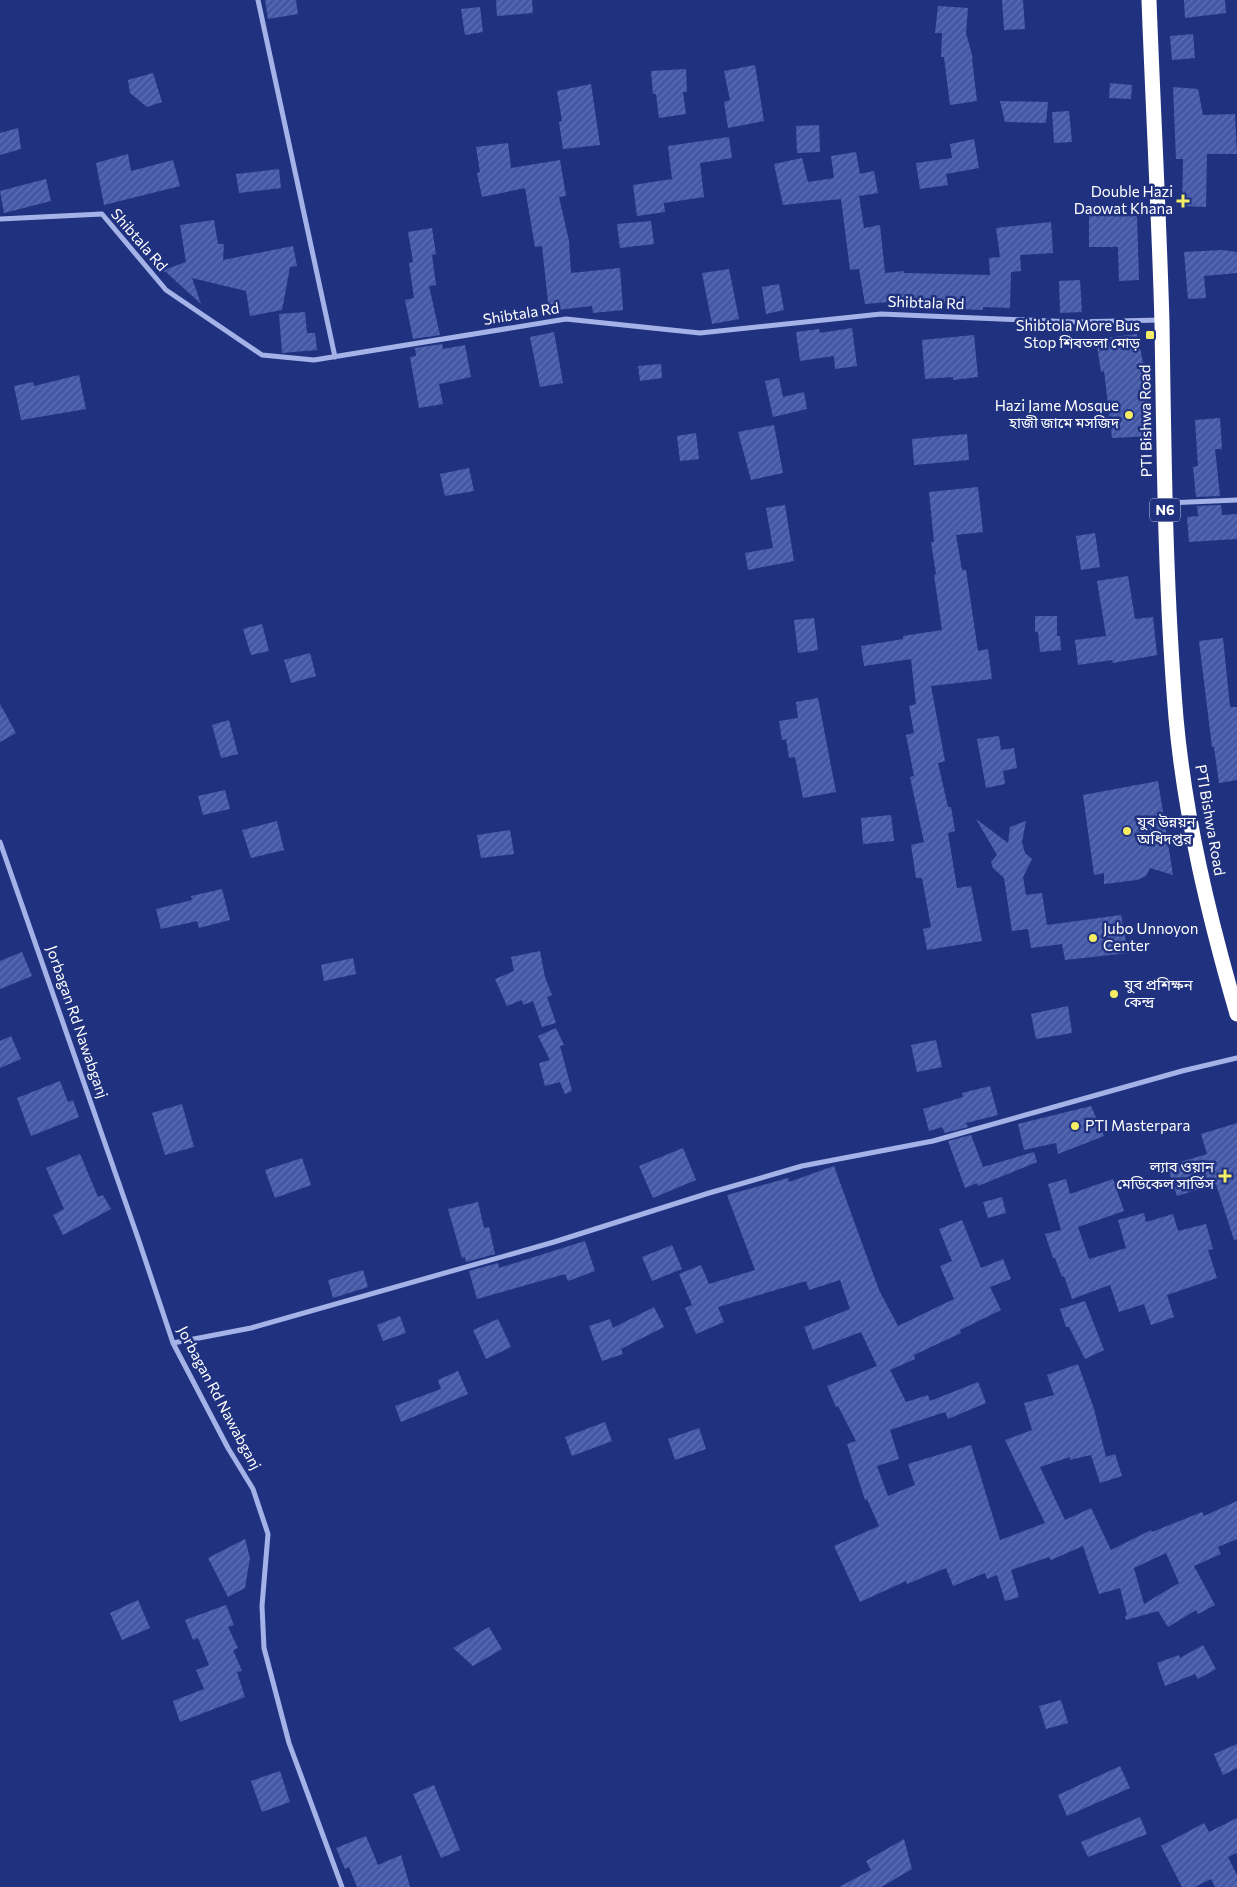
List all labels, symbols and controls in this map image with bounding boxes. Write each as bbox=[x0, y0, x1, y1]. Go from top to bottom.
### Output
place label: Double Hazi Daowat Khana bbox=[1074, 182, 1173, 217]
marker: Double Hazi Daowat Khana bbox=[1177, 195, 1189, 207]
street label: Shibtala Rd bbox=[108, 204, 172, 274]
street label: Shibtala Rd bbox=[887, 292, 965, 312]
street label: Shibtala Rd bbox=[482, 298, 560, 328]
place label: Shibtola More Bus Stop শিবতলা মোড় bbox=[1016, 316, 1140, 351]
marker: Shibtola More Bus Stop শিবতলা মোড় bbox=[1144, 329, 1156, 341]
street label: PTI Bishwa Road bbox=[1135, 365, 1155, 477]
place label: Hazi Jame Mosque হাজী জামে মসজিদ bbox=[995, 396, 1120, 431]
marker: Hazi Jame Mosque হাজী জামে মসজিদ bbox=[1123, 409, 1135, 421]
road number: N6 bbox=[1150, 498, 1180, 522]
street label: PTI Bishwa Road bbox=[1192, 763, 1230, 877]
place label: যুব উন্নয়ন অধিদপ্তর bbox=[1136, 812, 1197, 847]
marker: যুব উন্নয়ন অধিদপ্তর bbox=[1121, 825, 1133, 837]
place label: Jubo Unnoyon Center bbox=[1103, 919, 1198, 954]
marker: Jubo Unnoyon Center bbox=[1087, 932, 1099, 944]
street label: Jorbagan Rd Nawabganj bbox=[43, 943, 113, 1100]
place label: যুব প্রশিক্ষন কেন্দ্র bbox=[1123, 975, 1194, 1010]
marker: যুব প্রশিক্ষন কেন্দ্র bbox=[1108, 988, 1120, 1000]
place label: PTI Masterpara bbox=[1085, 1116, 1190, 1134]
marker: PTI Masterpara bbox=[1069, 1120, 1081, 1132]
place label: ল্যাব ওয়ান মেডিকেল সার্ভিস bbox=[1116, 1157, 1215, 1192]
marker: ল্যাব ওয়ান মেডিকেল সার্ভিস bbox=[1218, 1169, 1232, 1183]
street label: Jorbagan Rd Nawabganj bbox=[174, 1323, 265, 1473]

